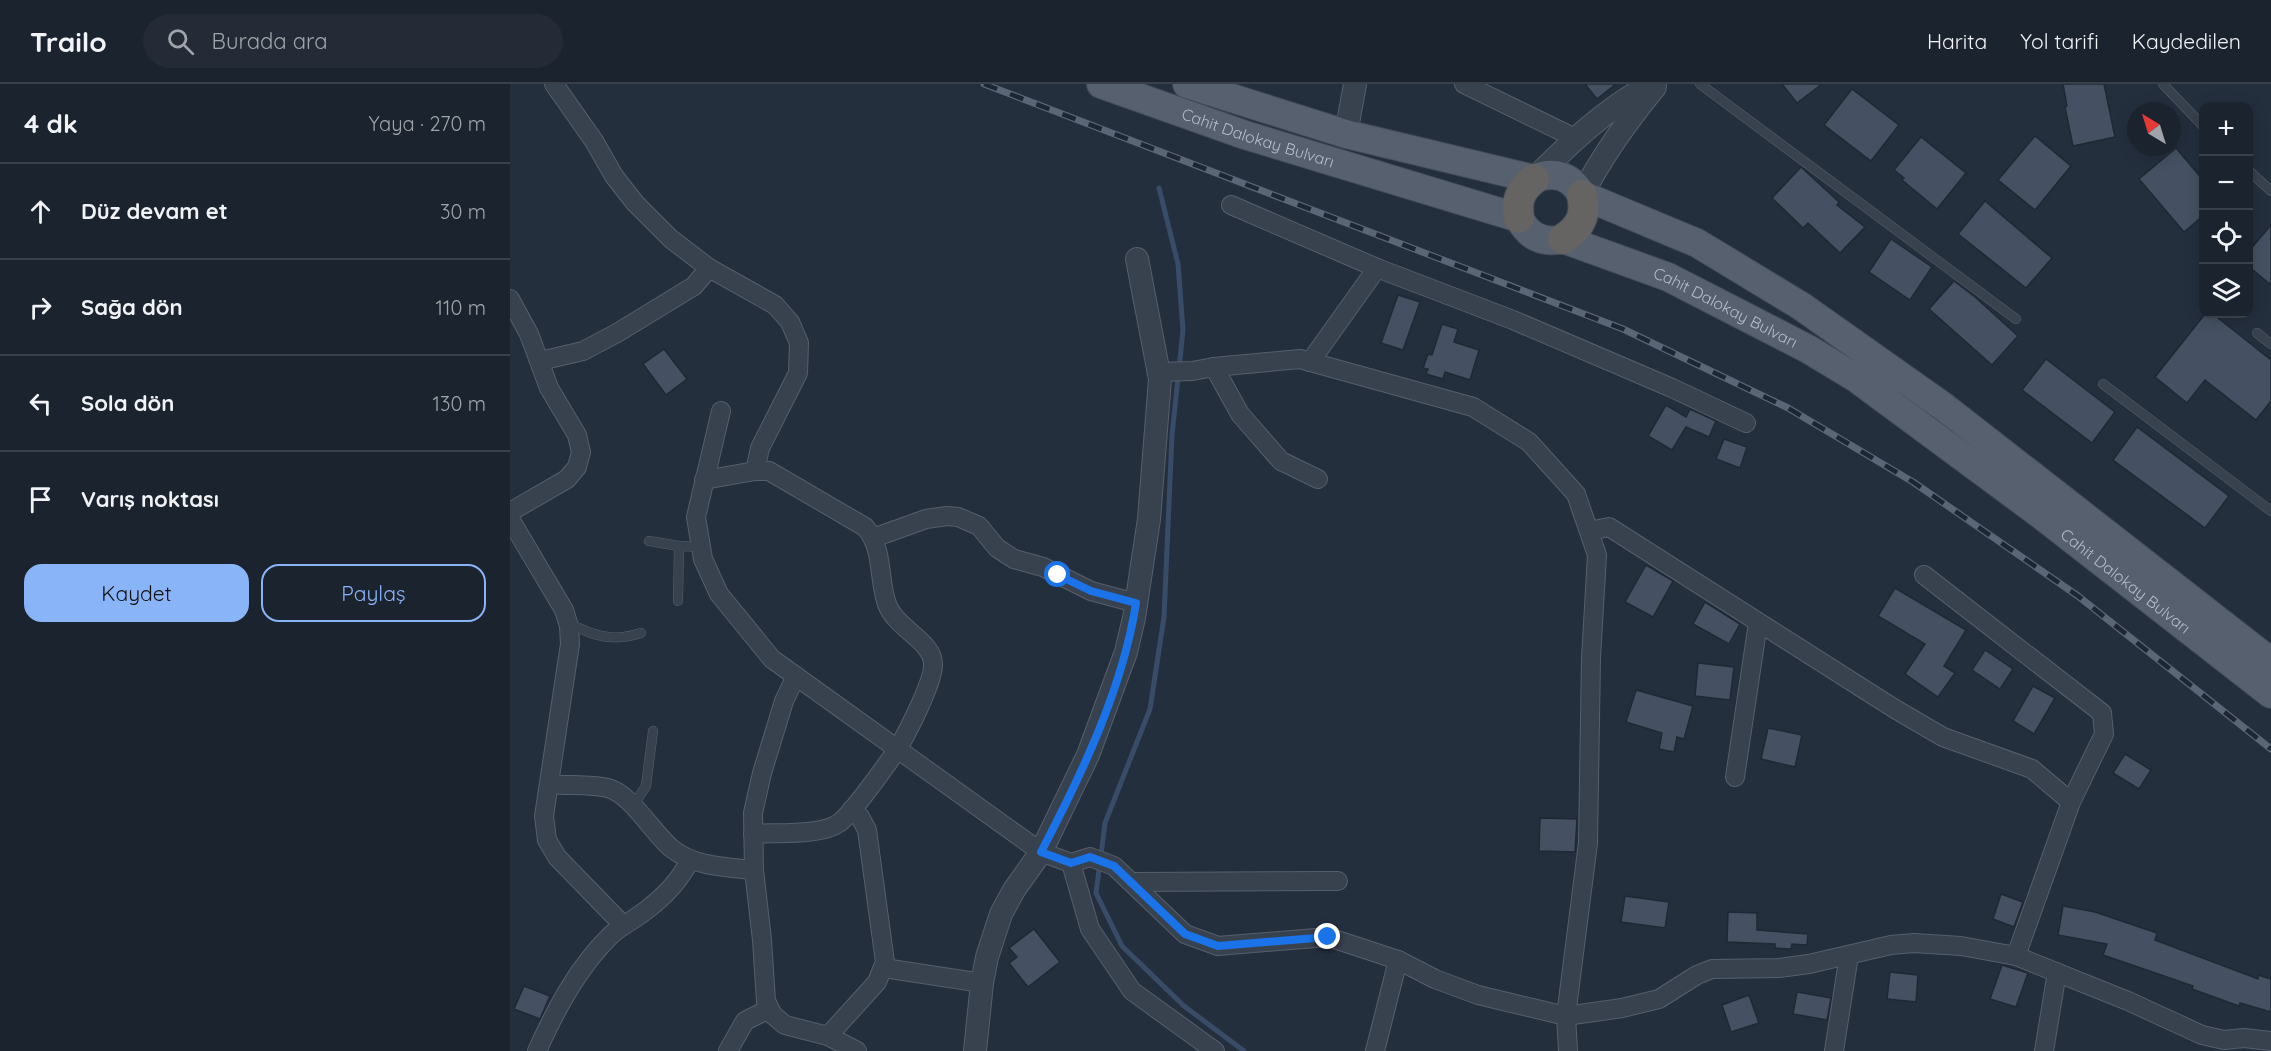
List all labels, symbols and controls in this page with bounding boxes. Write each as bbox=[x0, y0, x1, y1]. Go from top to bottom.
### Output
search box bbox=[143, 14, 563, 68]
text: Trailo bbox=[30, 24, 107, 59]
icon: search bbox=[164, 25, 197, 58]
text: Burada ara bbox=[212, 27, 328, 55]
text: Harita bbox=[1927, 28, 1987, 54]
text: Yol tarifi bbox=[2020, 28, 2099, 54]
text: Kaydedilen bbox=[2132, 28, 2241, 54]
north arrow bbox=[2127, 102, 2181, 156]
map controls bbox=[2199, 102, 2253, 318]
button: + bbox=[2199, 102, 2253, 156]
street label: Cahit Dalokay Bulvarı bbox=[1179, 103, 1337, 171]
text: 4 dk bbox=[24, 107, 78, 140]
text: Yaya · 270 m bbox=[368, 111, 486, 136]
button: − bbox=[2199, 156, 2253, 210]
icon: ahead bbox=[24, 195, 57, 228]
text: Düz devam et bbox=[81, 197, 228, 225]
text: 30 m bbox=[440, 199, 486, 224]
button: locate bbox=[2199, 210, 2253, 264]
street label: Cahit Dalokay Bulvarı bbox=[1651, 263, 1801, 352]
button: layers bbox=[2199, 264, 2253, 318]
icon: right bbox=[24, 291, 57, 324]
text: Sağa dön bbox=[81, 293, 183, 321]
text: 110 m bbox=[436, 295, 486, 320]
icon: left bbox=[24, 387, 57, 420]
text: Sola dön bbox=[81, 389, 174, 417]
text: 130 m bbox=[433, 391, 486, 416]
icon: arrive bbox=[24, 483, 57, 516]
text: Varış noktası bbox=[81, 485, 219, 513]
street label: Cahit Dalokay Bulvarı bbox=[2057, 524, 2195, 638]
route start bbox=[1044, 561, 1070, 587]
button: Kaydet bbox=[24, 564, 249, 622]
button: Paylaş bbox=[261, 564, 486, 622]
route end bbox=[1314, 923, 1340, 949]

